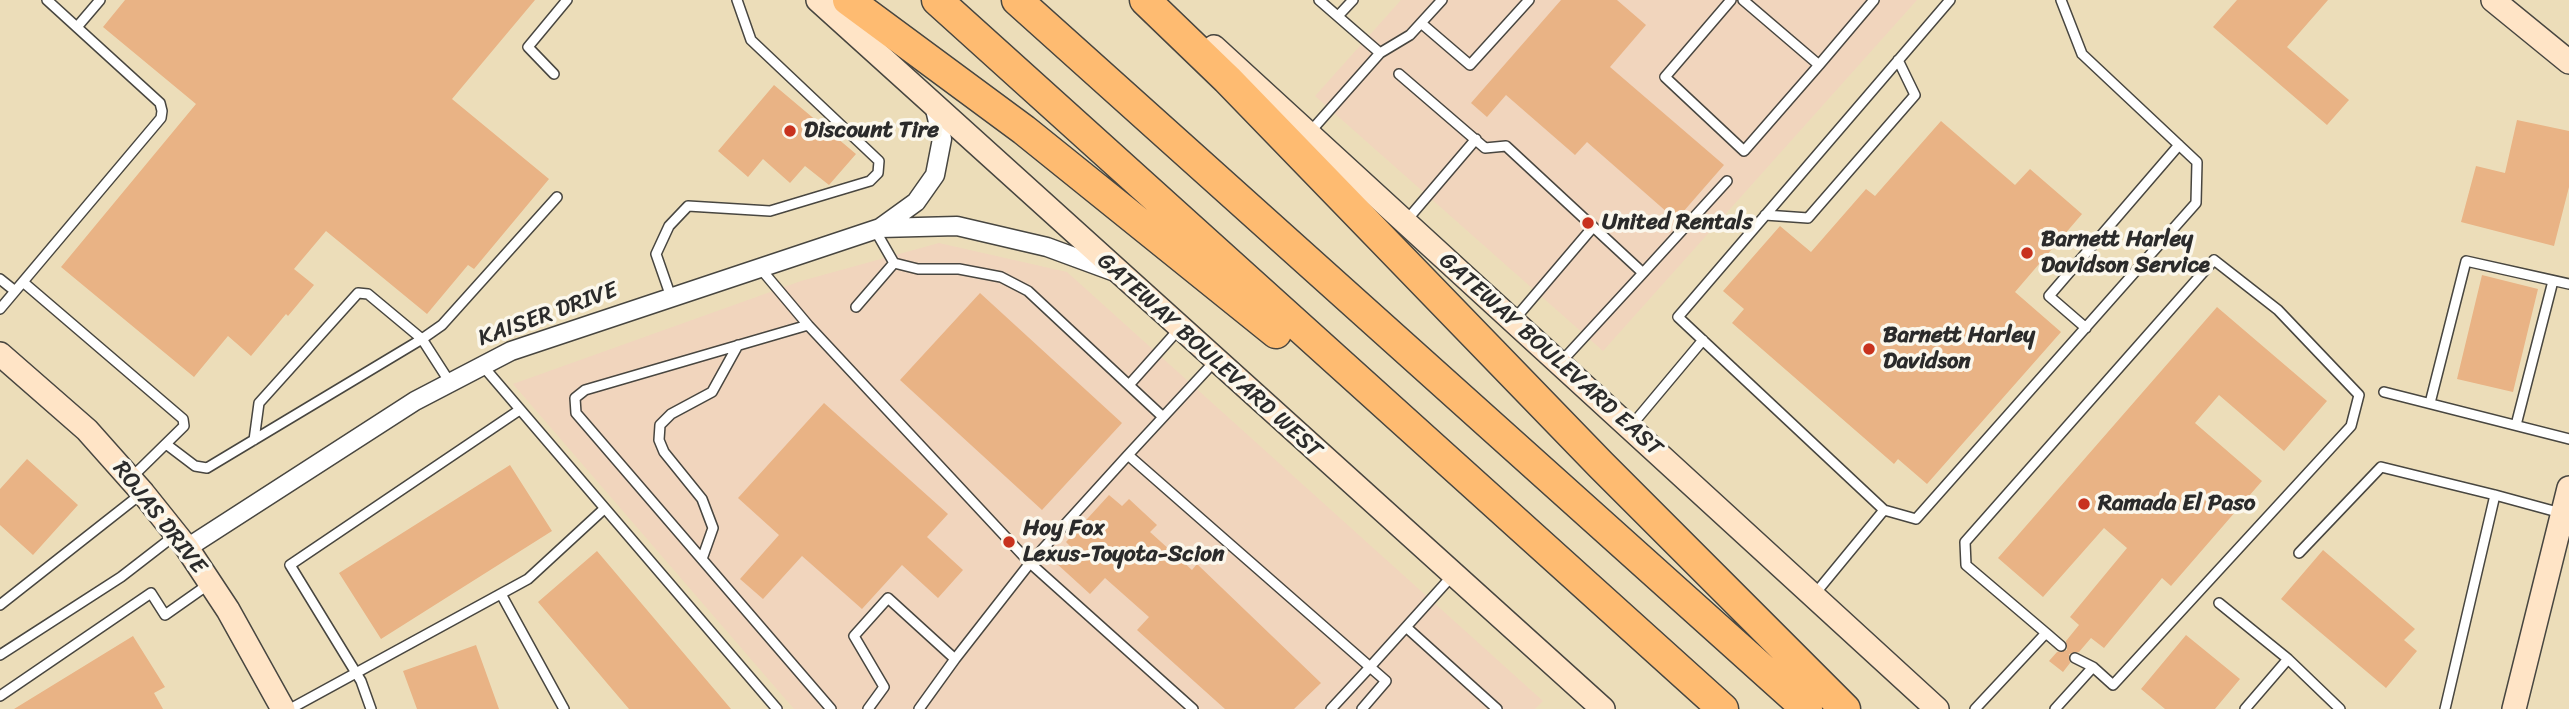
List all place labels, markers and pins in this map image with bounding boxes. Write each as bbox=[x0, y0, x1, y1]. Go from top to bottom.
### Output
place label: Discount Tire bbox=[804, 117, 939, 145]
marker: Discount Tire bbox=[782, 123, 798, 139]
place label: United Rentals bbox=[1602, 209, 1753, 237]
marker: United Rentals bbox=[1580, 215, 1596, 231]
place label: Barnett Harley Davidson Service bbox=[2041, 226, 2210, 280]
marker: Barnett Harley Davidson Service bbox=[2019, 245, 2035, 261]
place label: Barnett Harley Davidson bbox=[1883, 322, 2035, 376]
marker: Barnett Harley Davidson bbox=[1861, 341, 1877, 357]
place label: Ramada El Paso bbox=[2098, 490, 2255, 518]
marker: Ramada El Paso bbox=[2076, 496, 2092, 512]
place label: Hoy Fox Lexus-Toyota-Scion bbox=[1023, 515, 1224, 569]
marker: Hoy Fox Lexus-Toyota-Scion bbox=[1001, 534, 1017, 550]

